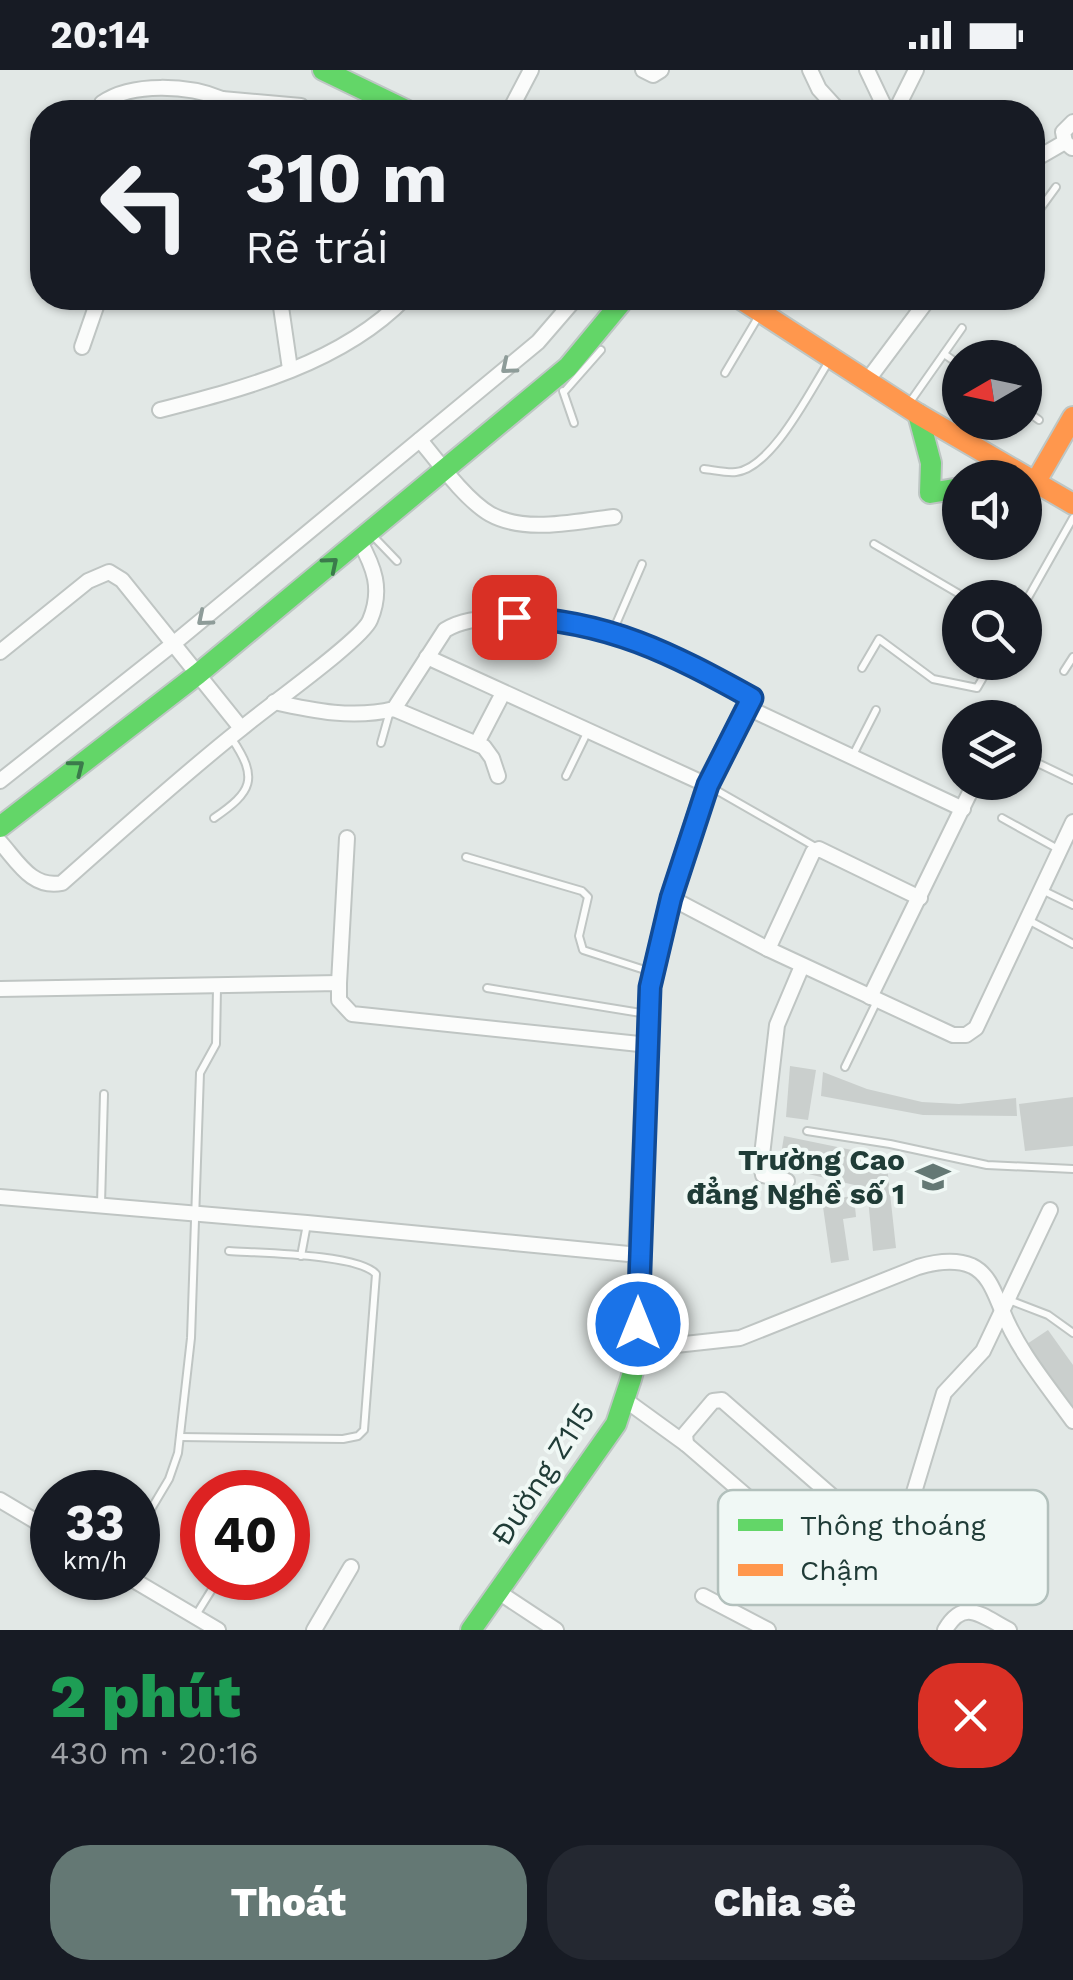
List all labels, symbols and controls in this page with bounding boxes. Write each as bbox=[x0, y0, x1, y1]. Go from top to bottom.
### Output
text: 20:14 bbox=[50, 13, 150, 57]
text: 310 m bbox=[245, 137, 448, 219]
icon: left bbox=[80, 140, 210, 270]
text: Rẽ trái bbox=[245, 221, 389, 274]
north arrow bbox=[942, 340, 1042, 440]
map controls bbox=[942, 340, 1042, 800]
one-way arrow bbox=[501, 355, 519, 373]
button: sound bbox=[942, 460, 1042, 560]
one-way arrow bbox=[319, 557, 337, 575]
pin bbox=[472, 575, 557, 660]
button: search bbox=[942, 580, 1042, 680]
icon: arrive bbox=[487, 590, 542, 645]
one-way arrow bbox=[197, 607, 215, 625]
button: layers bbox=[942, 700, 1042, 800]
one-way arrow bbox=[66, 761, 84, 779]
place label: Trường Cao đẳng Nghề số 1 bbox=[686, 1142, 905, 1211]
school or university icon: Trường Cao đẳng Nghề số 1 bbox=[914, 1158, 952, 1196]
position arrow bbox=[586, 1272, 690, 1376]
street label: Đường Z115 bbox=[483, 1396, 602, 1552]
speed limit sign: 40 bbox=[180, 1470, 310, 1600]
legend bbox=[718, 1490, 1048, 1605]
text: 33 bbox=[65, 1493, 125, 1552]
text: Thông thoáng bbox=[800, 1509, 986, 1542]
text: km/h bbox=[63, 1546, 127, 1575]
text: Chậm bbox=[800, 1554, 879, 1587]
text: 2 phút bbox=[50, 1661, 241, 1732]
button: close bbox=[918, 1663, 1023, 1768]
text: 430 m · 20:16 bbox=[50, 1734, 259, 1772]
button: Thoát bbox=[50, 1845, 527, 1960]
button: Chia sẻ bbox=[547, 1845, 1023, 1960]

